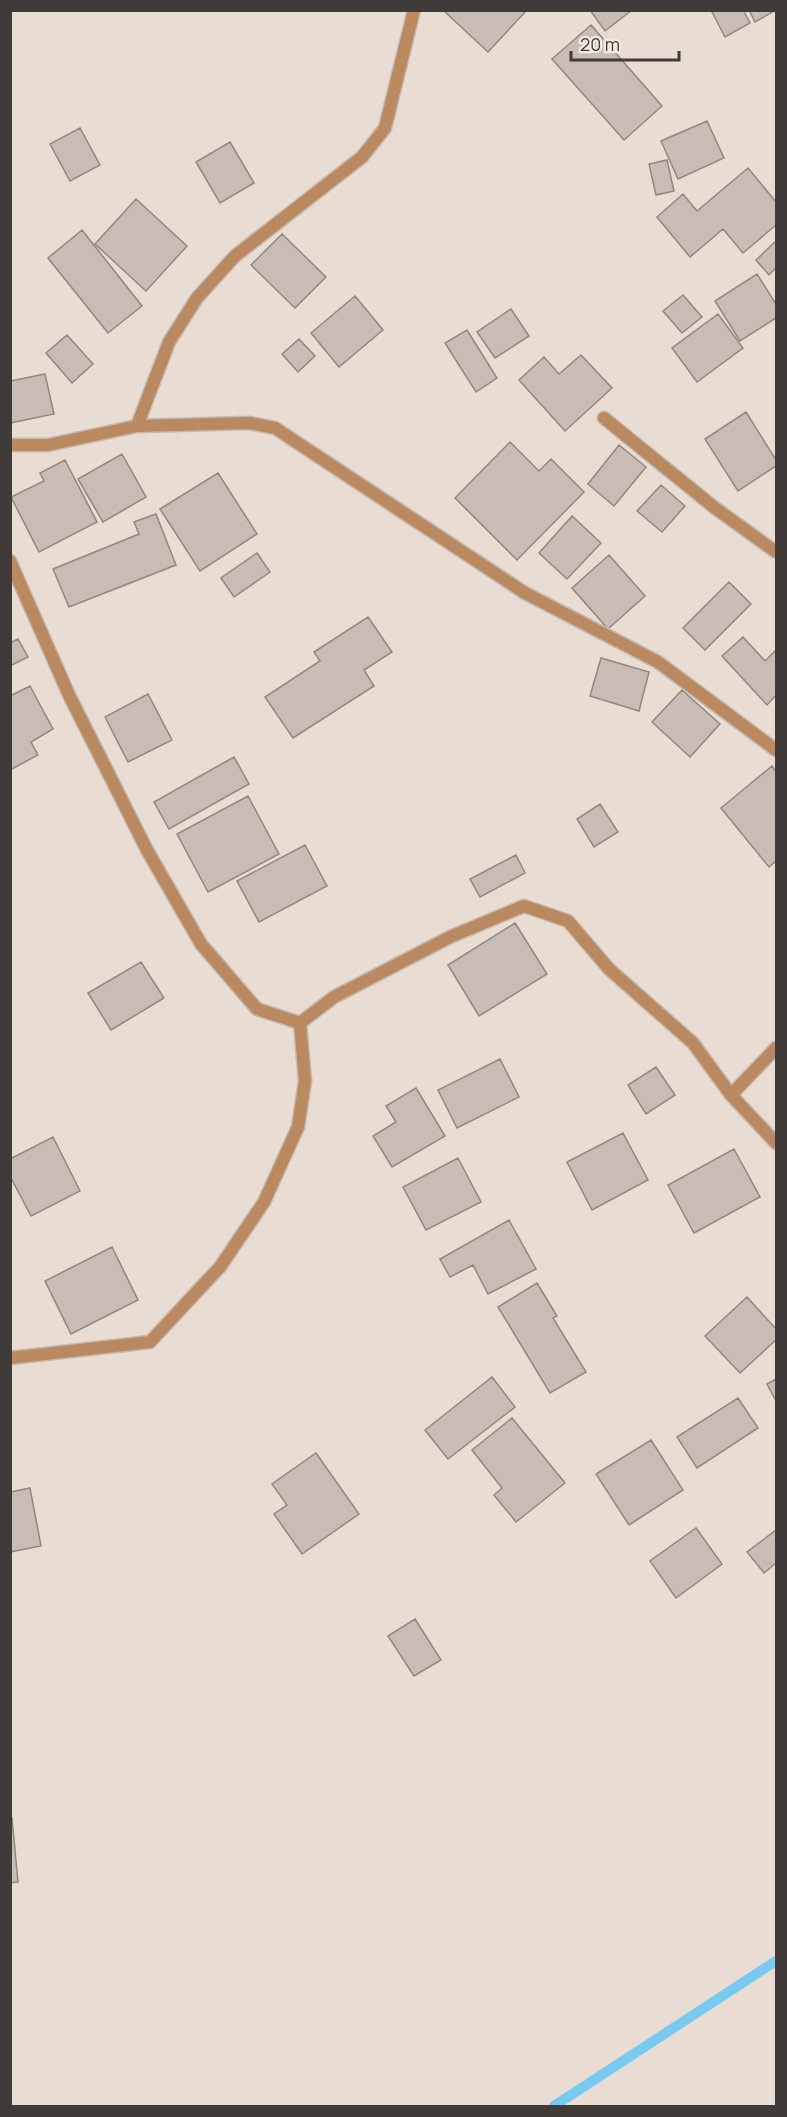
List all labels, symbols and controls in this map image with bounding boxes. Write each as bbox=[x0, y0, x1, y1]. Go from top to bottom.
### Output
scale bar bbox=[571, 24, 679, 62]
text: 20 m bbox=[580, 32, 620, 56]

